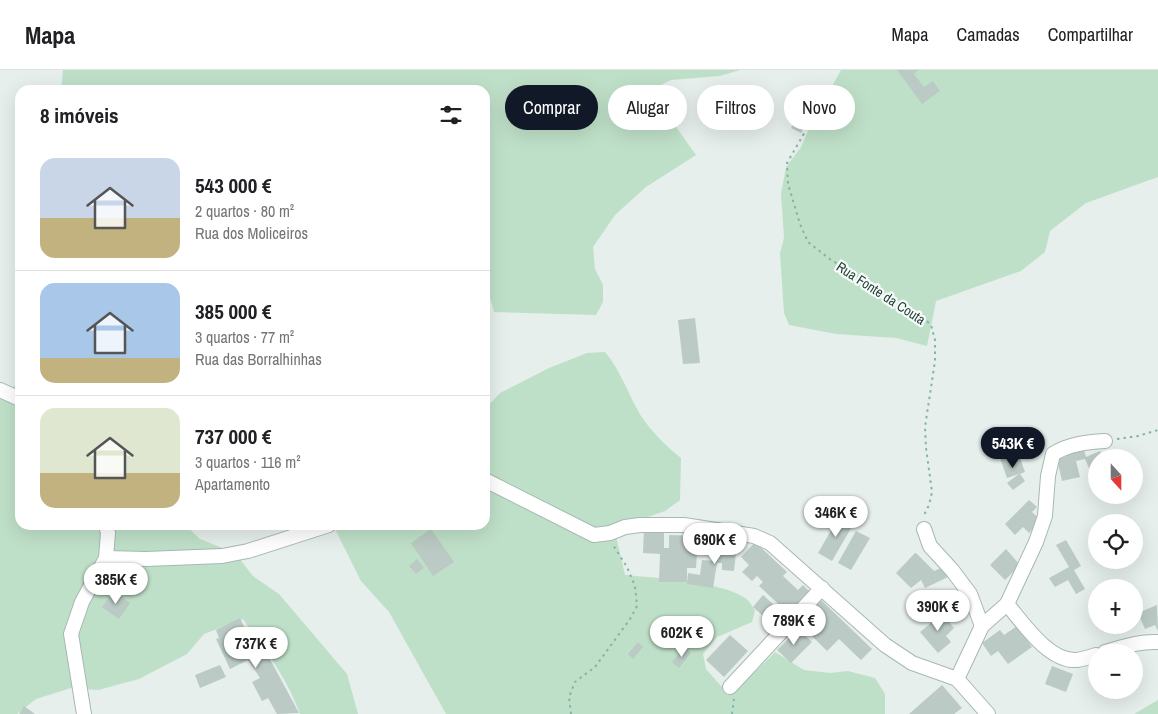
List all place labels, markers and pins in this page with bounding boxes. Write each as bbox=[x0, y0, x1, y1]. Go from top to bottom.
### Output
pin: 543K € bbox=[972, 426, 1054, 469]
pin: 346K € bbox=[795, 496, 877, 538]
pin: 690K € bbox=[674, 522, 756, 565]
pin: 385K € bbox=[75, 562, 157, 605]
pin: 390K € bbox=[897, 590, 979, 632]
pin: 789K € bbox=[753, 604, 835, 646]
pin: 602K € bbox=[641, 616, 723, 658]
pin: 737K € bbox=[215, 626, 297, 669]

